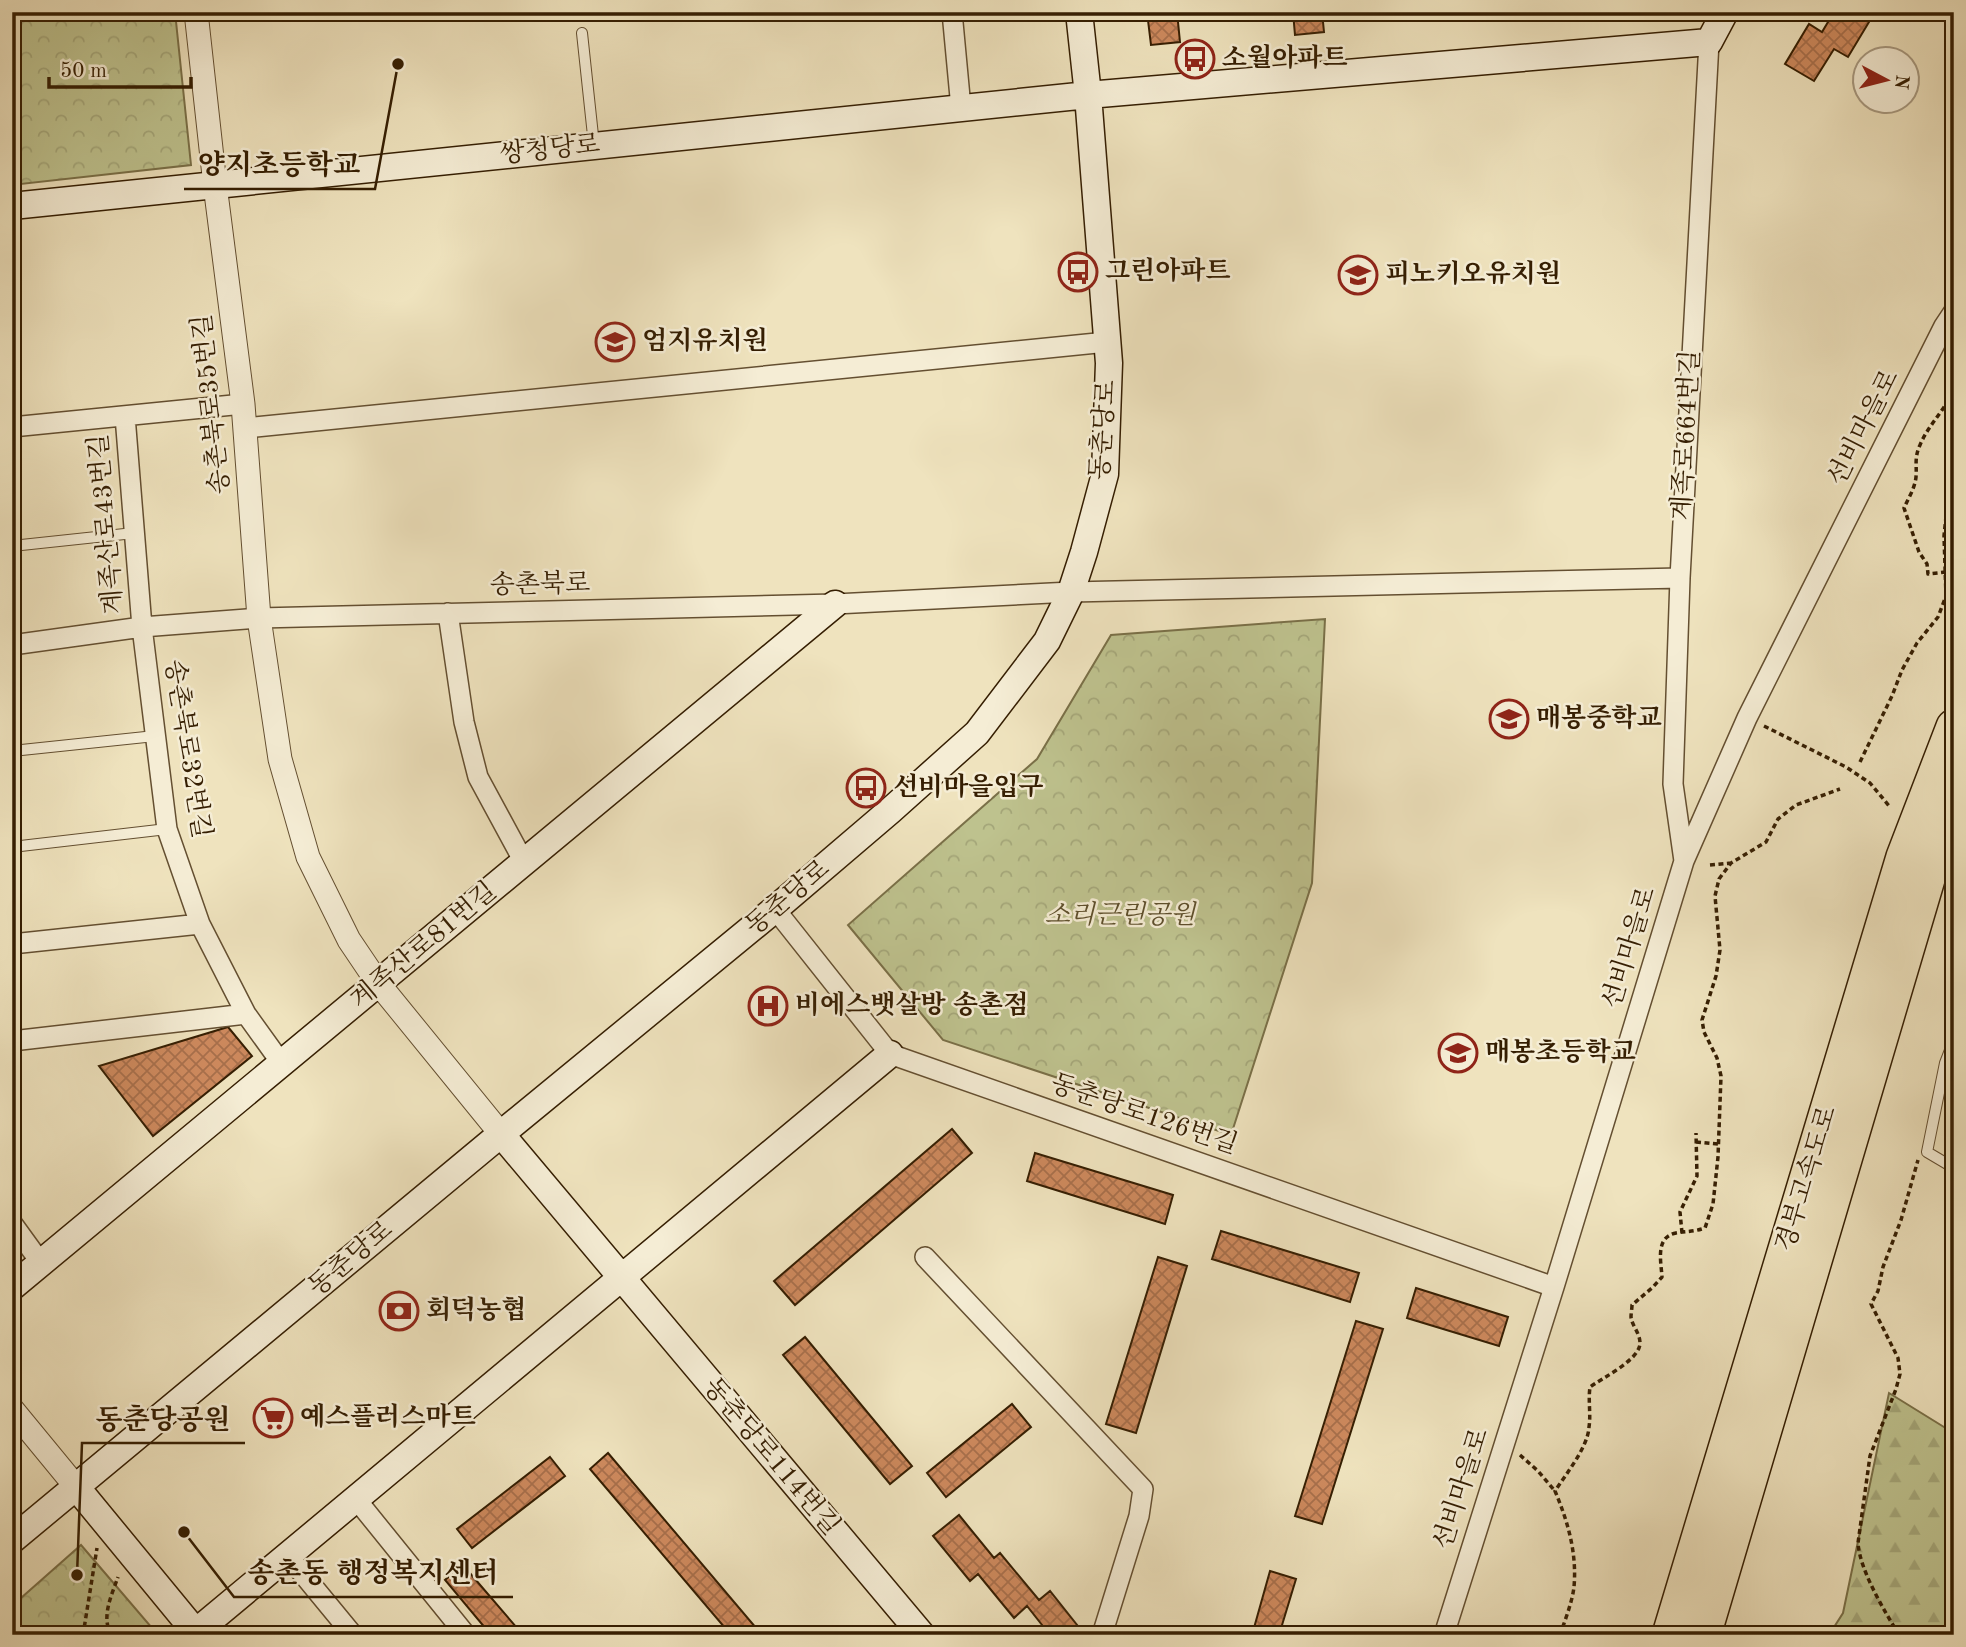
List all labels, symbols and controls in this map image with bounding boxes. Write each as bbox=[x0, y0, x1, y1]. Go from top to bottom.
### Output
bus stop icon: 소월아파트 bbox=[1174, 38, 1216, 80]
place label: 소월아파트 bbox=[1222, 43, 1348, 72]
scale bar bbox=[49, 46, 191, 90]
north arrow bbox=[1850, 46, 1920, 116]
text: 50 m bbox=[60, 61, 107, 82]
text: N bbox=[1890, 73, 1911, 91]
street label: 쌍청당로 bbox=[498, 130, 601, 168]
callout: 양지초등학교 bbox=[184, 140, 375, 189]
text: 양지초등학교 bbox=[198, 149, 360, 181]
bus stop icon: 그린아파트 bbox=[1057, 251, 1099, 293]
school or university icon: 피노키오유치원 bbox=[1337, 254, 1379, 296]
place label: 그린아파트 bbox=[1105, 256, 1231, 285]
place label: 피노키오유치원 bbox=[1385, 259, 1561, 288]
street label: 송촌북로35번길 bbox=[187, 313, 234, 496]
school or university icon: 엄지유치원 bbox=[594, 321, 636, 363]
place label: 엄지유치원 bbox=[642, 326, 768, 355]
street label: 계족로664번길 bbox=[1668, 349, 1704, 521]
street label: 선비마을로 bbox=[1821, 365, 1904, 490]
street label: 동춘당로 bbox=[1086, 379, 1120, 481]
street label: 계족산로43번길 bbox=[84, 433, 128, 615]
street label: 송촌북로 bbox=[489, 568, 590, 599]
street label: 송촌북로32번길 bbox=[160, 657, 217, 840]
school or university icon: 매봉중학교 bbox=[1488, 698, 1530, 740]
place label: 매봉중학교 bbox=[1536, 703, 1662, 732]
bus stop icon: 선비마을입구 bbox=[845, 767, 887, 809]
place label: 선비마을입구 bbox=[893, 772, 1044, 801]
street label: 동춘당로 bbox=[740, 854, 835, 940]
street label: 계족산로81번길 bbox=[345, 876, 502, 1014]
street label: 선비마을로 bbox=[1596, 883, 1661, 1012]
park label: 소리근린공원 bbox=[1045, 900, 1197, 929]
hospital icon: 비에스뱃살방 송촌점 bbox=[747, 985, 789, 1027]
place label: 비에스뱃살방 송촌점 bbox=[795, 990, 1028, 1019]
school or university icon: 매봉초등학교 bbox=[1437, 1032, 1479, 1074]
place label: 매봉초등학교 bbox=[1485, 1037, 1636, 1066]
street label: 동춘당로126번길 bbox=[1047, 1069, 1242, 1159]
street label: 경부고속도로 bbox=[1771, 1103, 1841, 1255]
street label: 동춘당로 bbox=[303, 1215, 398, 1301]
bank icon: 회덕농협 bbox=[378, 1290, 420, 1332]
place label: 회덕농협 bbox=[426, 1295, 526, 1324]
street label: 동춘당로114번길 bbox=[698, 1372, 845, 1540]
callout: 동춘당공원 bbox=[82, 1394, 245, 1443]
supermarket icon: 예스플러스마트 bbox=[252, 1397, 294, 1439]
place label: 예스플러스마트 bbox=[300, 1402, 476, 1431]
text: 동춘당공원 bbox=[95, 1404, 231, 1436]
street label: 선비마을로 bbox=[1427, 1424, 1494, 1553]
callout: 송촌동 행정복지센터 bbox=[234, 1548, 513, 1597]
text: 송촌동 행정복지센터 bbox=[247, 1557, 499, 1589]

